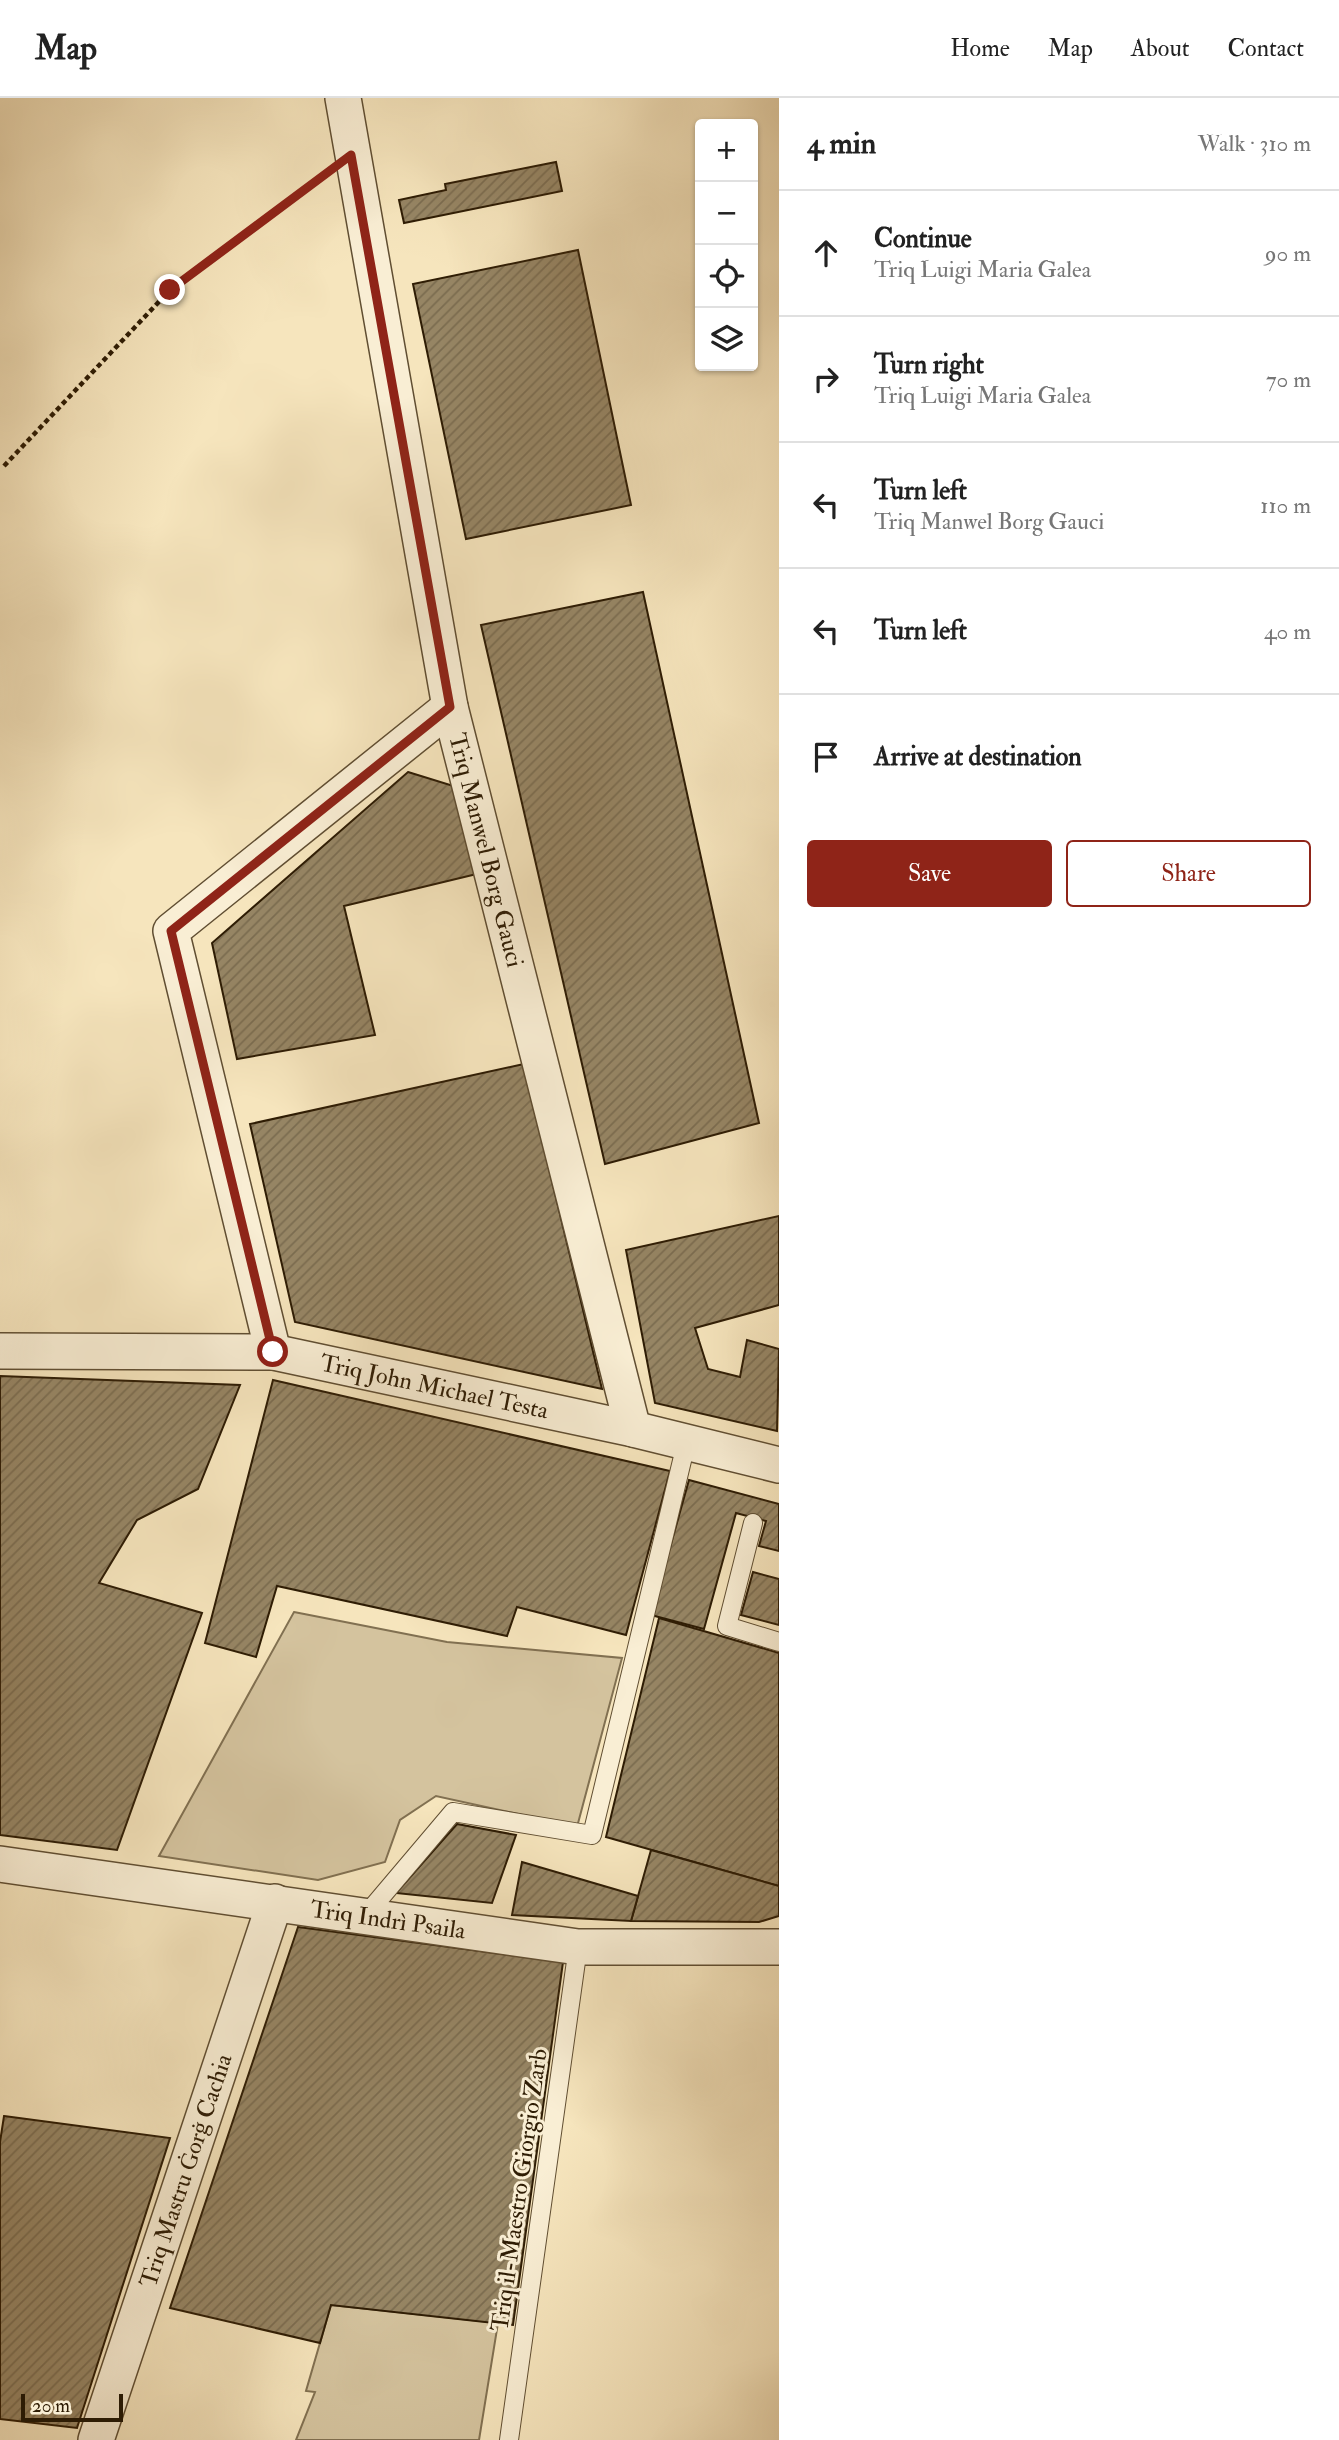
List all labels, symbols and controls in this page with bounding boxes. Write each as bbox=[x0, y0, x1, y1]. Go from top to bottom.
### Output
text: Map bbox=[35, 28, 97, 69]
text: Home bbox=[950, 33, 1010, 64]
text: Map bbox=[1048, 33, 1093, 64]
text: About bbox=[1131, 33, 1190, 64]
text: Contact bbox=[1228, 33, 1304, 64]
map controls bbox=[695, 119, 758, 371]
button: + bbox=[695, 119, 758, 182]
text: 4 min bbox=[807, 125, 876, 162]
text: Walk · 310 m bbox=[1198, 129, 1311, 158]
button: − bbox=[695, 182, 758, 245]
text: Continue bbox=[874, 223, 972, 255]
icon: ahead bbox=[807, 234, 845, 272]
text: 90 m bbox=[1265, 239, 1311, 268]
button: locate bbox=[695, 245, 758, 308]
text: Triq Luigi Maria Galea bbox=[874, 255, 1091, 284]
route end bbox=[154, 274, 185, 305]
button: layers bbox=[695, 308, 758, 371]
text: Turn right bbox=[874, 349, 984, 381]
icon: right bbox=[807, 360, 845, 398]
text: 70 m bbox=[1266, 365, 1311, 394]
text: Triq Luigi Maria Galea bbox=[874, 381, 1091, 410]
text: Turn left bbox=[874, 475, 967, 507]
icon: left bbox=[807, 486, 845, 524]
text: 110 m bbox=[1260, 491, 1311, 520]
text: Triq Manwel Borg Gauci bbox=[874, 507, 1104, 536]
icon: left bbox=[807, 612, 845, 650]
text: Turn left bbox=[874, 615, 967, 647]
text: 40 m bbox=[1264, 617, 1311, 646]
street label: Triq Manwel Borg Gauci bbox=[441, 730, 530, 971]
icon: arrive bbox=[807, 738, 845, 776]
text: Arrive at destination bbox=[874, 741, 1082, 773]
button: Save bbox=[807, 840, 1052, 907]
button: Share bbox=[1066, 840, 1311, 907]
route start bbox=[257, 1336, 288, 1367]
street label: Triq John Michael Testa bbox=[317, 1348, 552, 1427]
street label: Triq Indrì Psaila bbox=[308, 1894, 469, 1947]
street label: Triq il-Maestro Giorgio Zarb bbox=[484, 2046, 555, 2333]
street label: Triq Mastru Ġorġ Cachia bbox=[133, 2049, 240, 2291]
scale bar bbox=[21, 2391, 122, 2423]
text: 20 m bbox=[32, 2394, 70, 2418]

